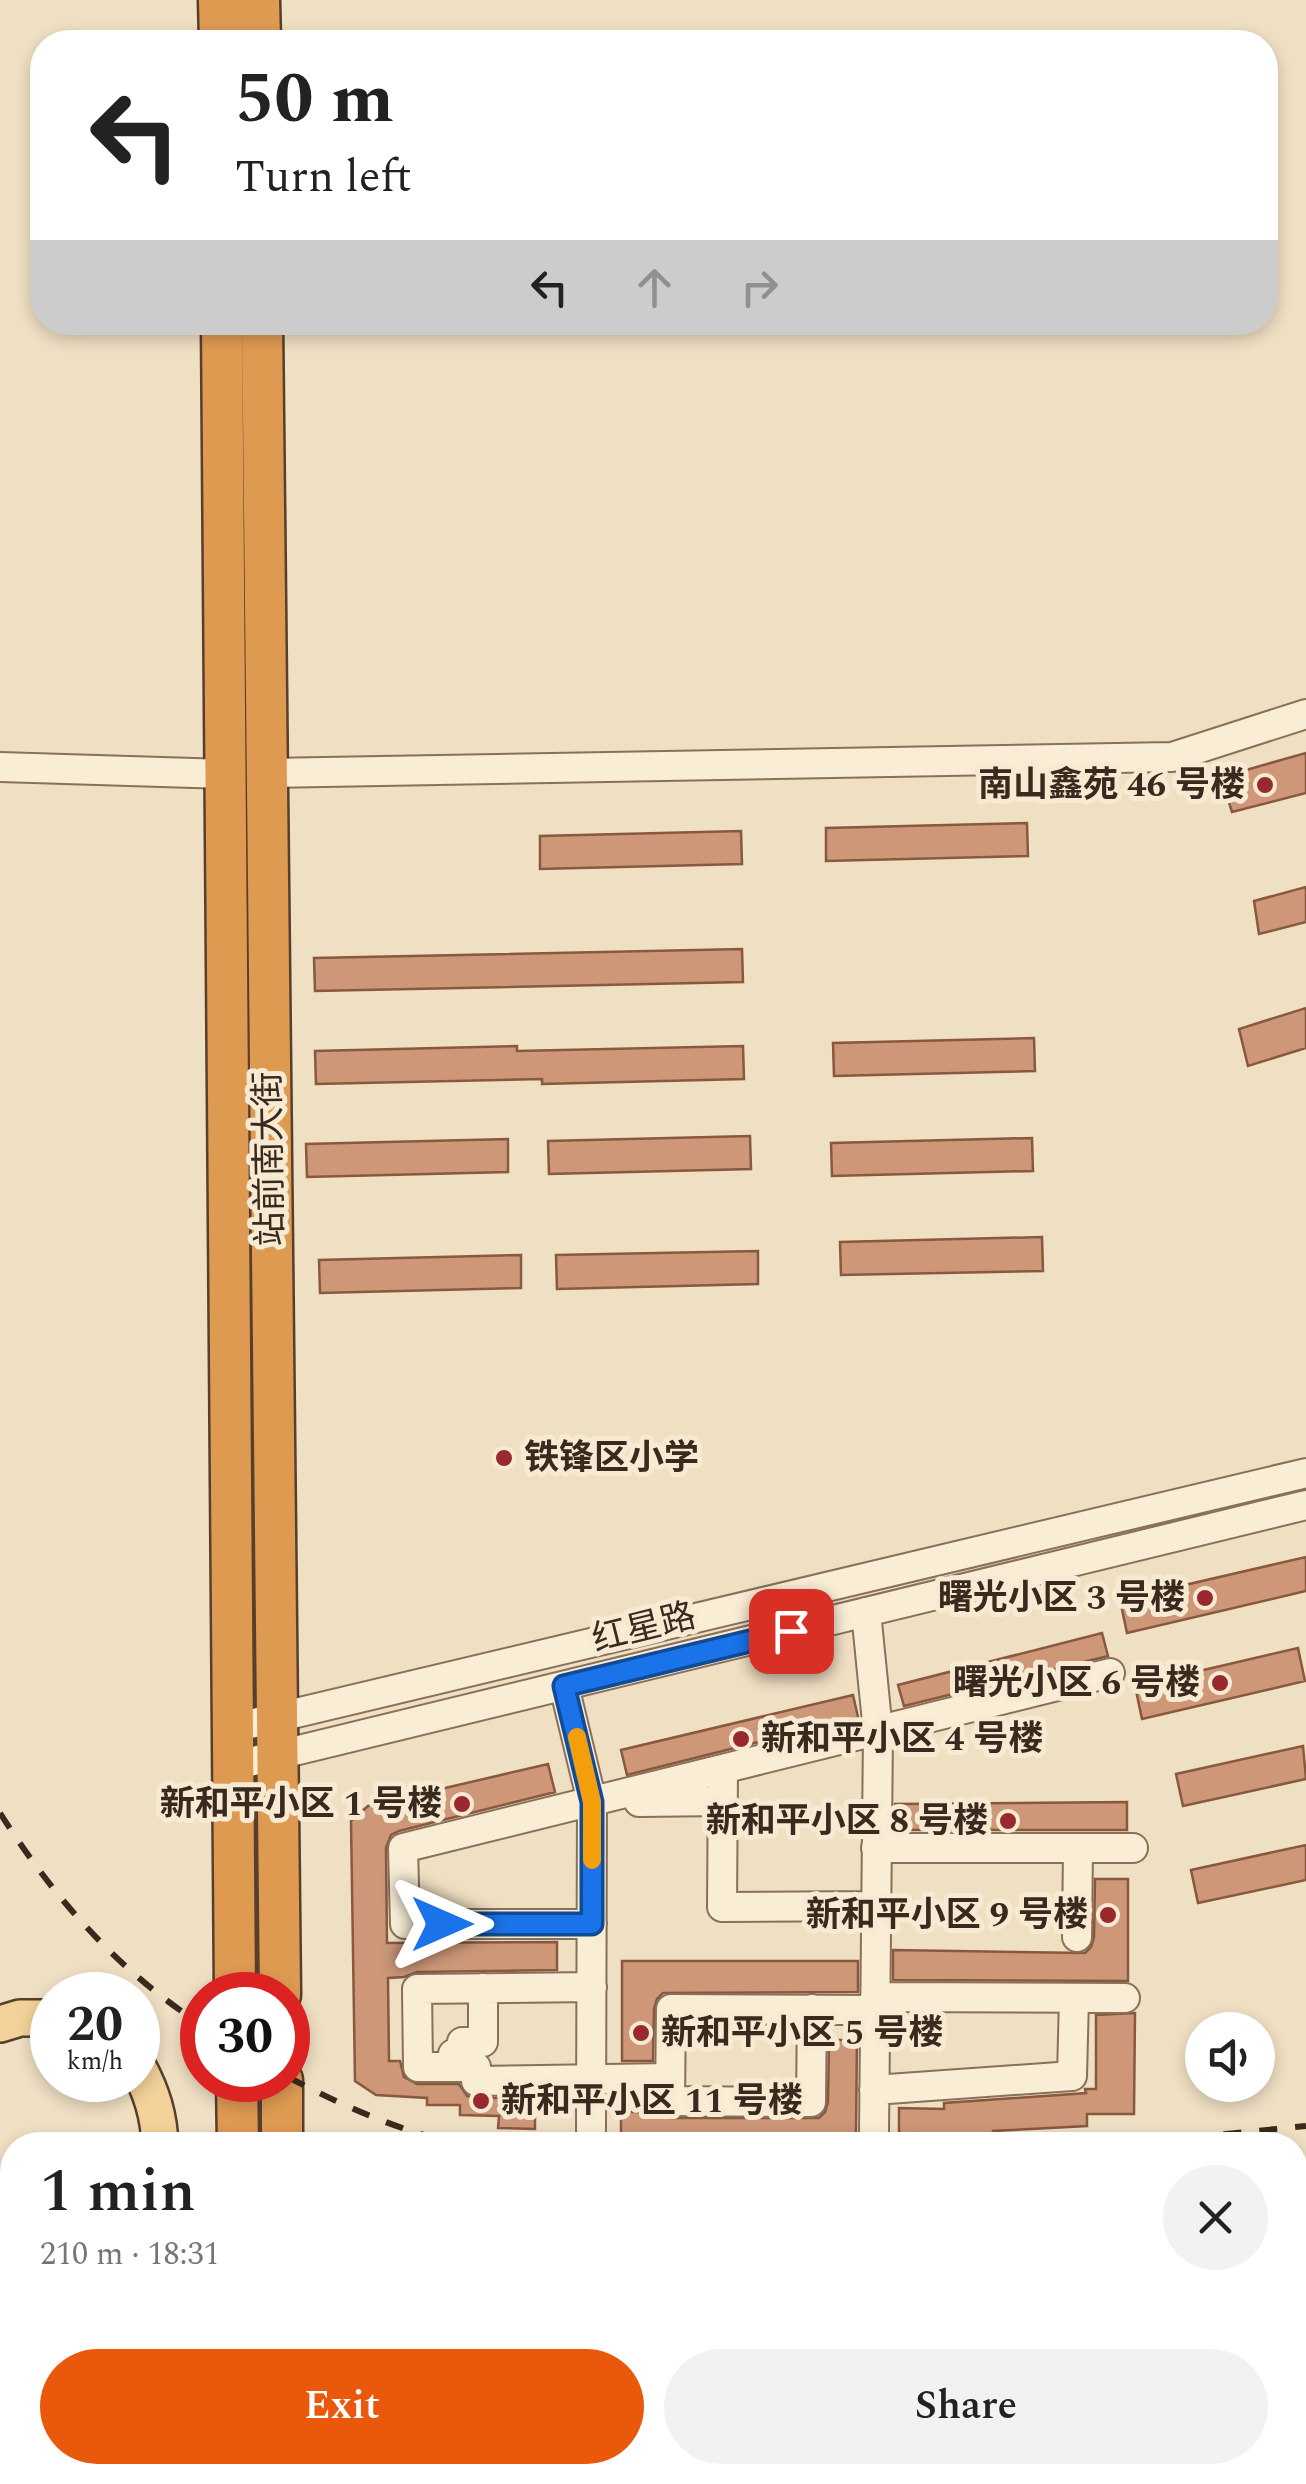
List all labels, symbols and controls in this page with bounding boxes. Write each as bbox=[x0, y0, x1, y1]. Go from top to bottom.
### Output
text: 50 m bbox=[235, 47, 394, 153]
icon: left bbox=[70, 70, 200, 200]
text: Turn left bbox=[235, 143, 412, 212]
icon: left bbox=[522, 260, 577, 315]
icon: ahead bbox=[627, 260, 682, 315]
icon: right bbox=[732, 260, 787, 315]
place label: 南山鑫苑 46 号楼 bbox=[978, 759, 1245, 812]
marker: 南山鑫苑 46 号楼 bbox=[1254, 774, 1276, 796]
street label: 站前南大街 bbox=[242, 1071, 298, 1247]
place label: 铁锋区小学 bbox=[524, 1432, 699, 1485]
marker: 铁锋区小学 bbox=[493, 1447, 515, 1469]
place label: 曙光小区 3 号楼 bbox=[938, 1572, 1185, 1625]
marker: 曙光小区 3 号楼 bbox=[1194, 1587, 1216, 1609]
pin bbox=[749, 1589, 834, 1674]
street label: 红星路 bbox=[587, 1590, 701, 1666]
icon: arrive bbox=[764, 1604, 819, 1659]
place label: 曙光小区 6 号楼 bbox=[953, 1657, 1200, 1710]
marker: 曙光小区 6 号楼 bbox=[1209, 1672, 1231, 1694]
place label: 新和平小区 4 号楼 bbox=[761, 1713, 1043, 1766]
marker: 新和平小区 4 号楼 bbox=[730, 1728, 752, 1750]
place label: 新和平小区 1 号楼 bbox=[160, 1778, 442, 1831]
marker: 新和平小区 1 号楼 bbox=[451, 1793, 473, 1815]
place label: 新和平小区 8 号楼 bbox=[706, 1795, 988, 1848]
marker: 新和平小区 8 号楼 bbox=[997, 1810, 1019, 1832]
position arrow bbox=[390, 1872, 494, 1976]
place label: 新和平小区 9 号楼 bbox=[806, 1889, 1088, 1942]
marker: 新和平小区 9 号楼 bbox=[1097, 1904, 1119, 1926]
speed limit sign: 30 bbox=[180, 1972, 310, 2102]
text: 20 bbox=[67, 1987, 123, 2063]
place label: 新和平小区 5 号楼 bbox=[661, 2007, 943, 2060]
map controls bbox=[1185, 2012, 1275, 2102]
button: sound bbox=[1185, 2012, 1275, 2102]
marker: 新和平小区 5 号楼 bbox=[630, 2022, 652, 2044]
text: km/h bbox=[67, 2043, 123, 2081]
place label: 新和平小区 11 号楼 bbox=[501, 2075, 803, 2128]
marker: 新和平小区 11 号楼 bbox=[470, 2090, 492, 2112]
text: 1 min bbox=[40, 2146, 196, 2238]
button: close bbox=[1163, 2165, 1268, 2270]
text: 210 m · 18:31 bbox=[40, 2230, 220, 2279]
button: Exit bbox=[40, 2349, 644, 2464]
button: Share bbox=[664, 2349, 1268, 2464]

